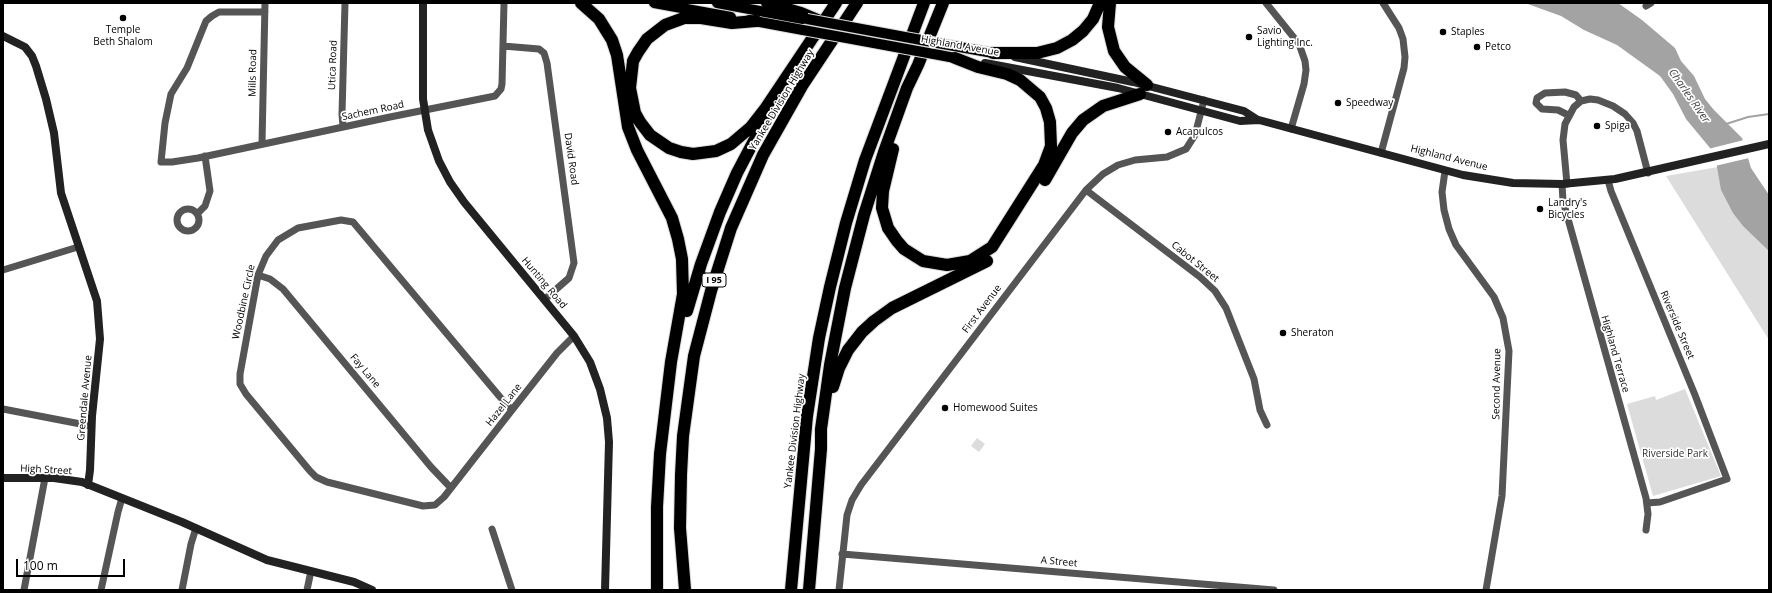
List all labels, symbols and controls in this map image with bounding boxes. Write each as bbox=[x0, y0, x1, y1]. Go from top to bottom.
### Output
marker: Temple Beth Shalom bbox=[118, 13, 128, 23]
place label: Temple Beth Shalom bbox=[93, 24, 153, 48]
place label: Savio Lighting Inc. bbox=[1257, 25, 1313, 48]
place label: Staples bbox=[1451, 26, 1485, 38]
marker: Staples bbox=[1438, 27, 1448, 37]
marker: Savio Lighting Inc. bbox=[1244, 32, 1254, 42]
street label: Highland Avenue bbox=[920, 33, 1000, 59]
street label: Utica Road bbox=[326, 40, 340, 90]
place label: Petco bbox=[1485, 41, 1511, 53]
marker: Petco bbox=[1472, 42, 1482, 52]
street label: Yankee Division Highway bbox=[747, 47, 817, 153]
street label: Mills Road bbox=[247, 49, 259, 97]
water label: Charles River bbox=[1665, 66, 1713, 126]
place label: Speedway bbox=[1346, 97, 1393, 109]
marker: Speedway bbox=[1333, 98, 1343, 108]
street label: Sachem Road bbox=[341, 99, 405, 123]
place label: Spiga bbox=[1605, 120, 1630, 132]
marker: Spiga bbox=[1592, 121, 1602, 131]
place label: Acapulcos bbox=[1176, 126, 1223, 138]
marker: Acapulcos bbox=[1163, 127, 1173, 137]
street label: David Road bbox=[561, 132, 581, 186]
street label: Highland Avenue bbox=[1409, 143, 1489, 173]
place label: Landry's Bicycles bbox=[1548, 197, 1587, 220]
marker: Landry's Bicycles bbox=[1535, 204, 1545, 214]
street label: Cabot Street bbox=[1169, 239, 1221, 285]
street label: Hunting Road bbox=[519, 255, 569, 311]
street label: Woodbine Circle bbox=[230, 263, 258, 341]
road number: I 95 bbox=[702, 273, 726, 287]
street label: First Avenue bbox=[960, 282, 1004, 336]
street label: Riverside Street bbox=[1657, 289, 1697, 361]
street label: Highland Terrace bbox=[1598, 314, 1632, 394]
place label: Sheraton bbox=[1291, 327, 1334, 339]
marker: Sheraton bbox=[1278, 328, 1288, 338]
street label: Second Avenue bbox=[1490, 348, 1504, 420]
street label: Fay Lane bbox=[347, 351, 383, 391]
street label: Greendale Avenue bbox=[75, 355, 95, 441]
street label: Yankee Division Highway bbox=[782, 373, 808, 489]
street label: Hazel Lane bbox=[484, 381, 524, 429]
place label: Homewood Suites bbox=[953, 402, 1038, 414]
marker: Homewood Suites bbox=[940, 403, 950, 413]
park label: Riverside Park bbox=[1642, 448, 1708, 460]
street label: High Street bbox=[20, 463, 72, 477]
scale bar bbox=[18, 551, 127, 577]
street label: A Street bbox=[1040, 554, 1078, 570]
text: 100 m bbox=[23, 557, 58, 574]

